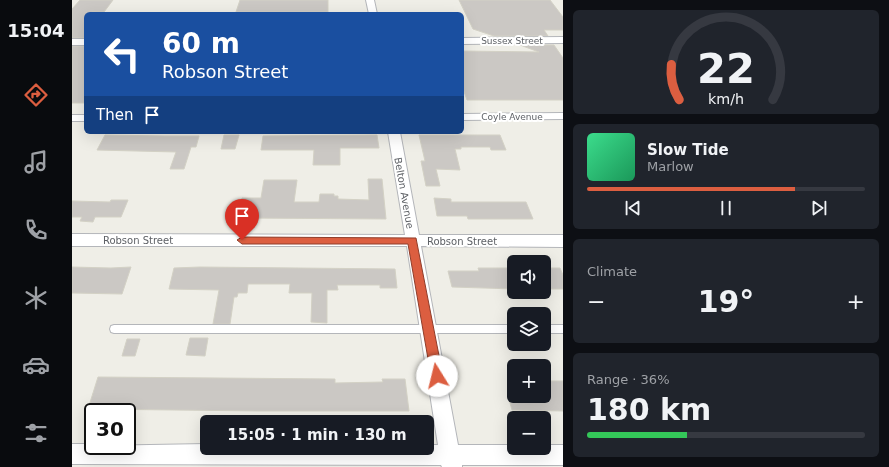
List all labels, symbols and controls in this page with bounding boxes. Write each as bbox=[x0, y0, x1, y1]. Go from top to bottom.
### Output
text: 15:04 bbox=[7, 20, 65, 41]
text: 60 m bbox=[162, 27, 240, 60]
icon: left bbox=[96, 28, 148, 80]
street label: Sussex Street bbox=[481, 36, 543, 46]
text: 22 bbox=[697, 44, 755, 93]
text: Robson Street bbox=[162, 61, 288, 82]
icon: directions bbox=[22, 81, 50, 109]
text: km/h bbox=[708, 91, 744, 107]
icon: arrive bbox=[141, 104, 163, 126]
text: Then bbox=[96, 106, 133, 124]
street label: Coyle Avenue bbox=[481, 112, 543, 122]
text: Slow Tide bbox=[647, 141, 729, 159]
icon: music bbox=[22, 148, 50, 176]
street label: Belton Avenue bbox=[392, 156, 416, 230]
text: Marlow bbox=[647, 159, 694, 174]
icon: previous bbox=[622, 197, 644, 219]
icon: pause bbox=[715, 197, 737, 219]
icon: next bbox=[808, 197, 830, 219]
pin bbox=[225, 199, 259, 240]
icon: arrive bbox=[231, 205, 253, 227]
icon: phone bbox=[22, 216, 50, 244]
street label: Robson Street bbox=[103, 235, 173, 246]
street label: Robson Street bbox=[427, 236, 497, 247]
map controls bbox=[507, 255, 551, 455]
button: sound bbox=[507, 255, 551, 299]
text: Climate bbox=[587, 264, 637, 279]
icon: climate bbox=[22, 284, 50, 312]
text: 19° bbox=[698, 284, 754, 319]
text: − bbox=[587, 289, 605, 314]
text: + bbox=[847, 289, 865, 314]
button: layers bbox=[507, 307, 551, 351]
icon: car bbox=[22, 351, 50, 379]
position arrow bbox=[416, 355, 458, 397]
button: + bbox=[507, 359, 551, 403]
text: Range · 36% bbox=[587, 372, 670, 387]
text: 180 km bbox=[587, 392, 711, 427]
speed limit sign: 30 bbox=[84, 403, 136, 455]
button: − bbox=[507, 411, 551, 455]
icon: filters bbox=[22, 419, 50, 447]
text: 15:05 · 1 min · 130 m bbox=[227, 426, 407, 444]

